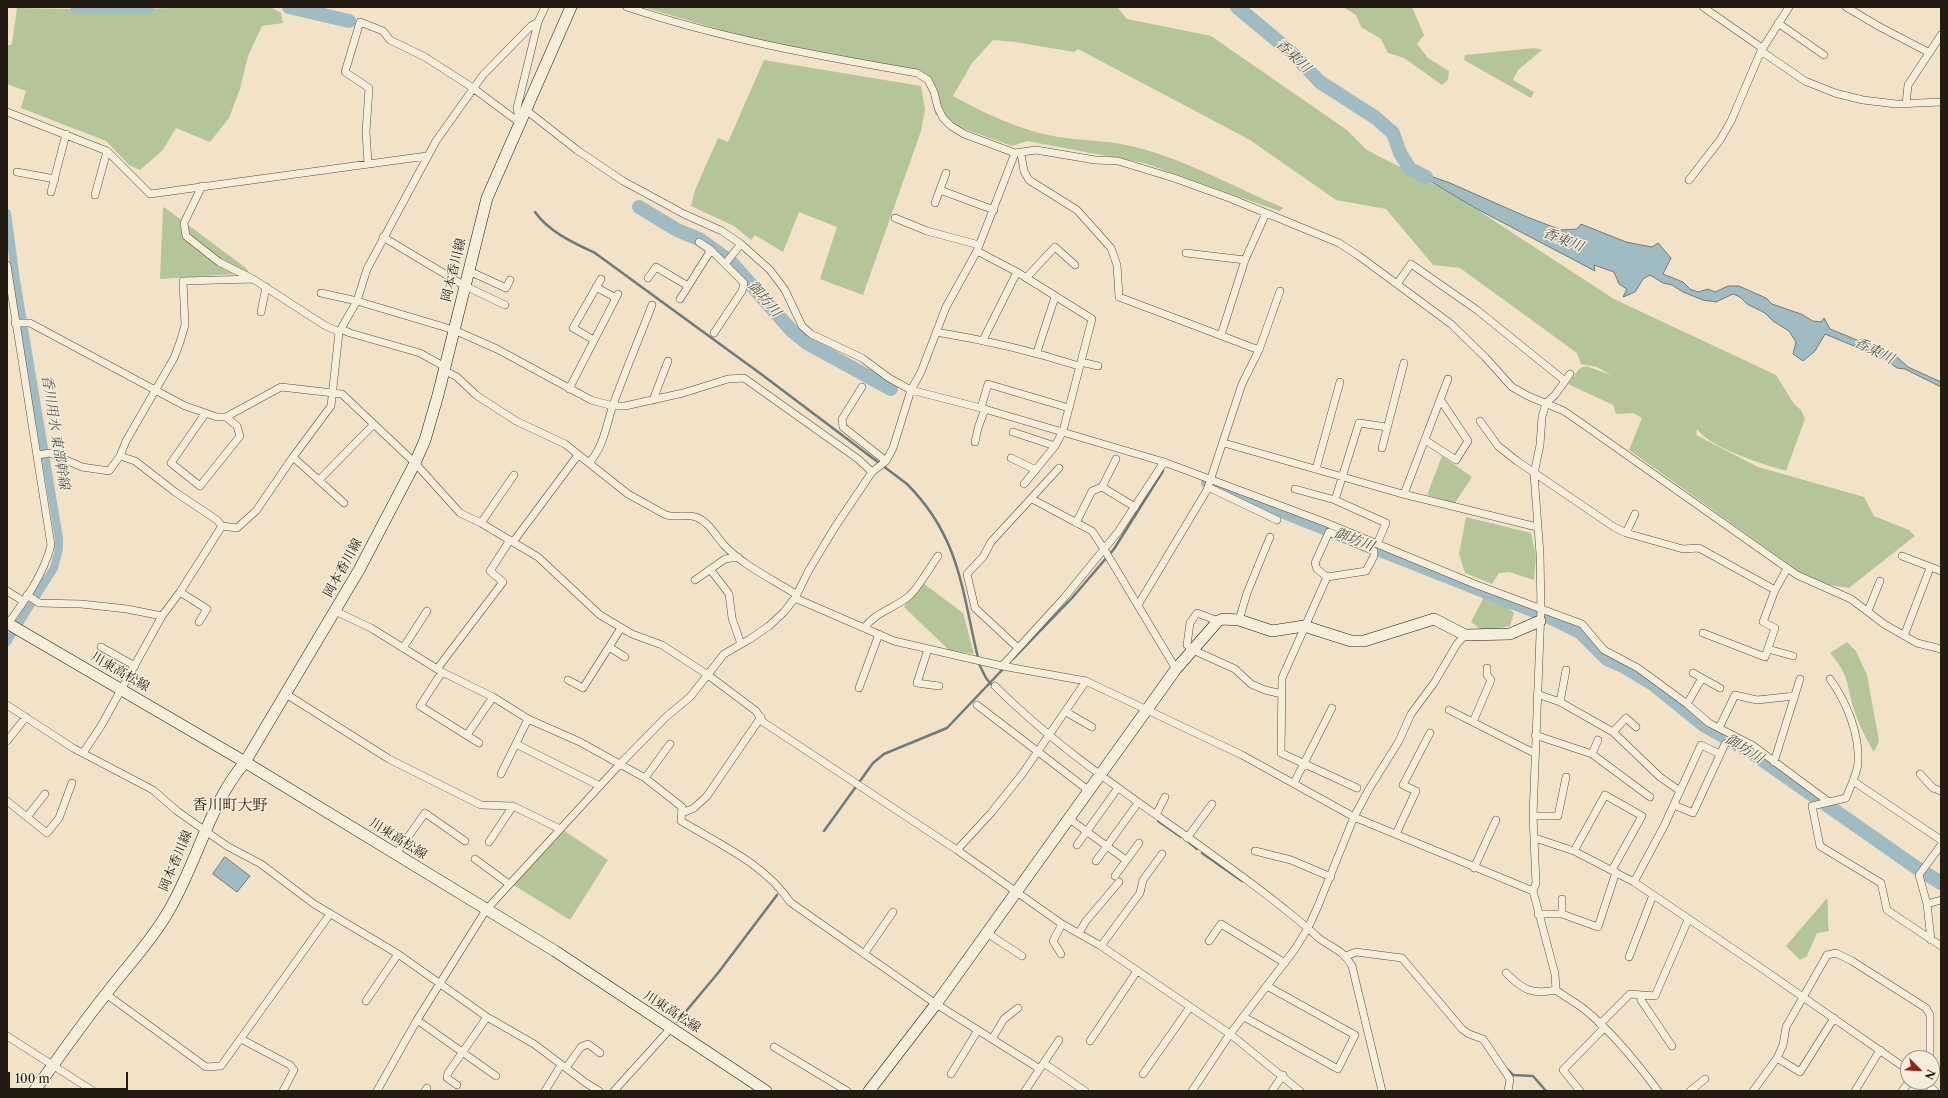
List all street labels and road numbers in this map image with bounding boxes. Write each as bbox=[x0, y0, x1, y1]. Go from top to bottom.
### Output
street label: 岡本香川線 bbox=[439, 237, 469, 303]
street label: 岡本香川線 bbox=[320, 536, 366, 600]
street label: 川東高松線 bbox=[88, 649, 152, 695]
street label: 川東高松線 bbox=[366, 815, 430, 863]
street label: 岡本香川線 bbox=[156, 828, 196, 894]
street label: 川東高松線 bbox=[640, 988, 704, 1036]

